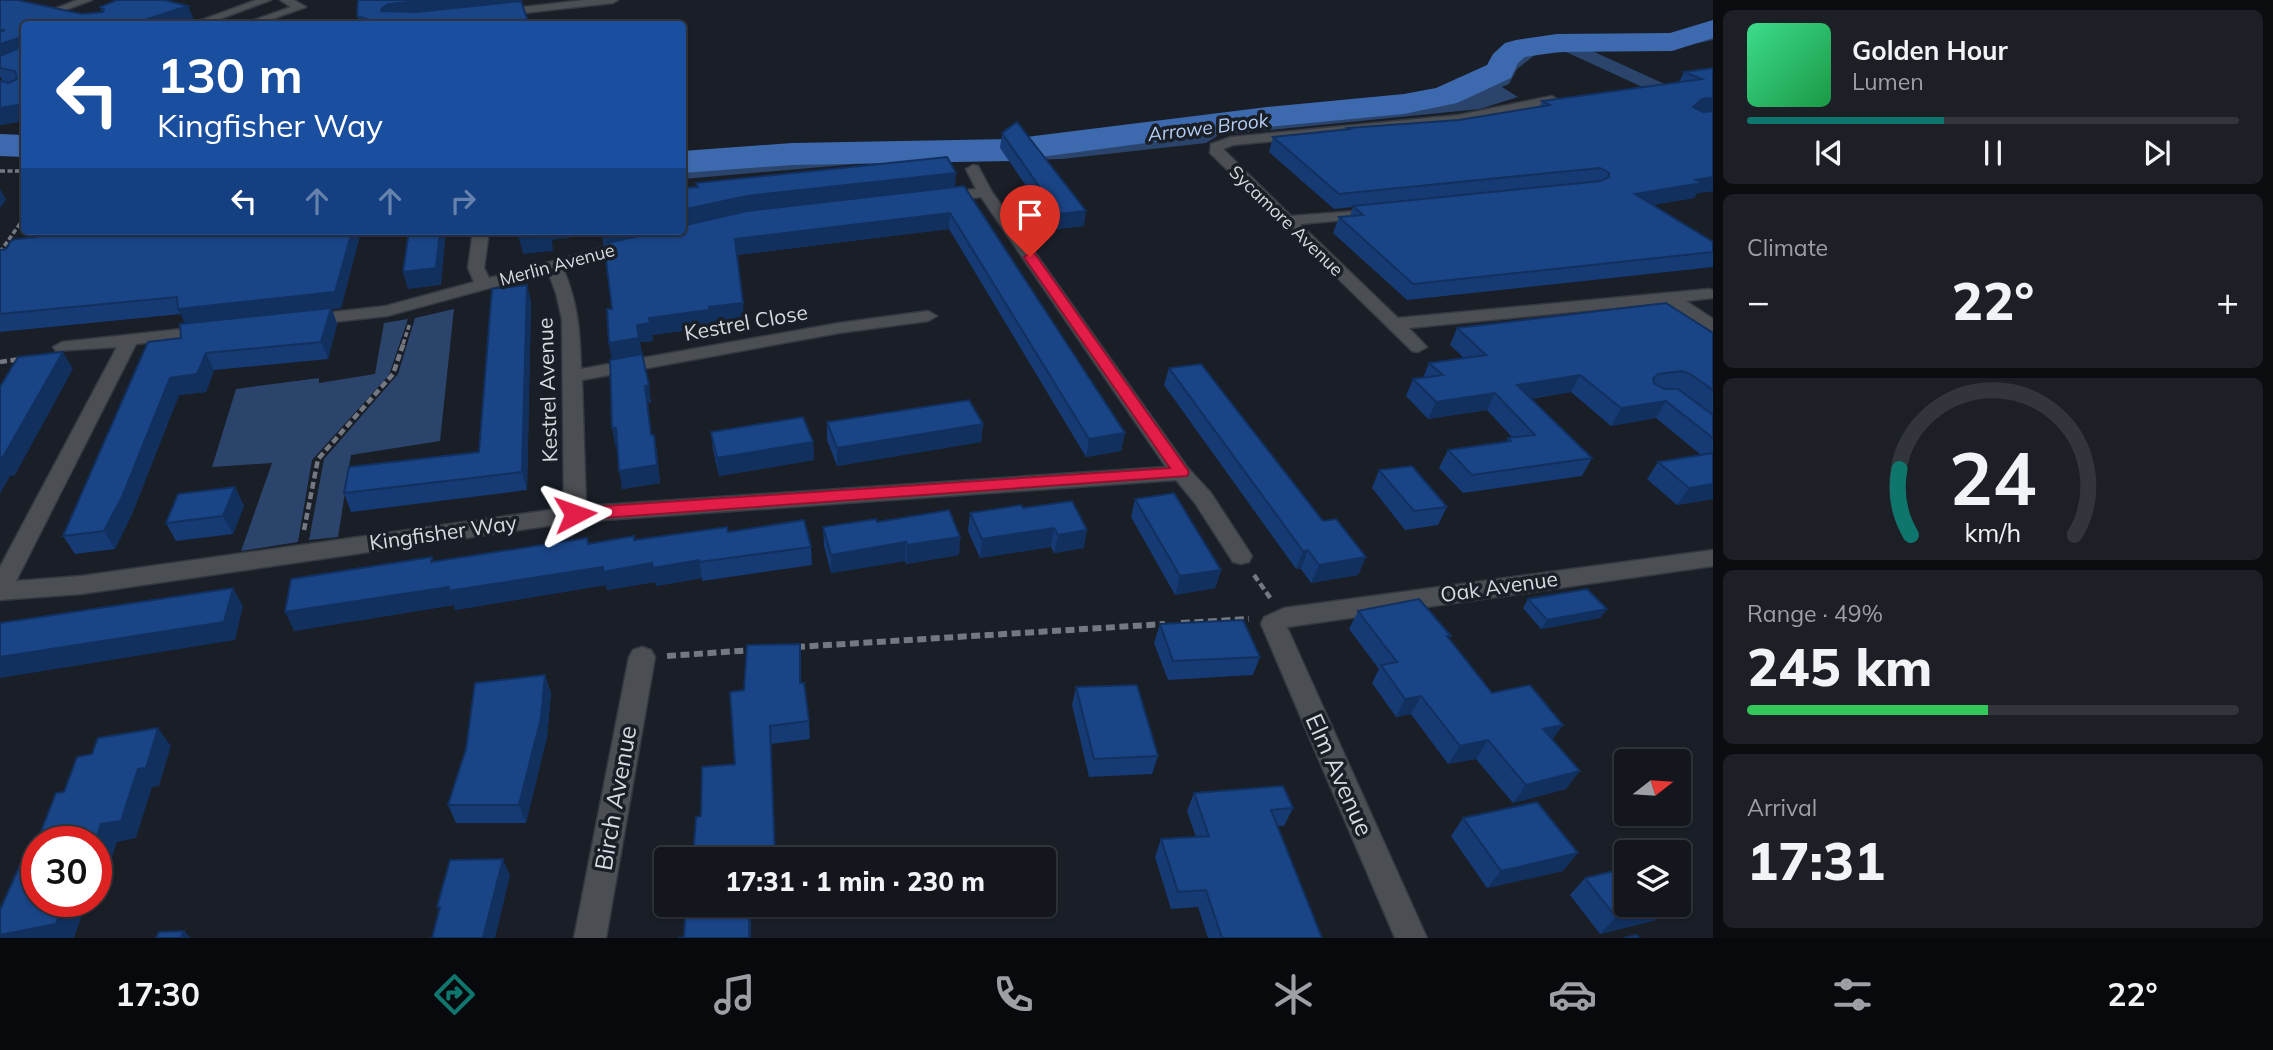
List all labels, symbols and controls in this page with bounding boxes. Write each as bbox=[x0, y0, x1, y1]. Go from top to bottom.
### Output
text: Golden Hour bbox=[1852, 34, 2008, 67]
text: 130 m bbox=[157, 44, 303, 105]
icon: left bbox=[42, 49, 133, 140]
text: Lumen bbox=[1852, 67, 1924, 96]
text: Kingfisher Way bbox=[157, 105, 383, 145]
water label: Arrowe Brook bbox=[1145, 108, 1271, 146]
icon: previous bbox=[1810, 134, 1848, 172]
icon: pause bbox=[1974, 134, 2012, 172]
icon: next bbox=[2138, 134, 2176, 172]
street label: Sycamore Avenue bbox=[1224, 160, 1348, 281]
icon: left bbox=[225, 182, 263, 220]
icon: ahead bbox=[298, 182, 336, 220]
icon: ahead bbox=[371, 182, 409, 220]
icon: right bbox=[444, 182, 482, 220]
pin bbox=[1000, 185, 1060, 257]
icon: arrive bbox=[1011, 196, 1049, 234]
text: Climate bbox=[1747, 233, 1828, 262]
street label: Merlin Avenue bbox=[497, 238, 617, 291]
text: 22° bbox=[1952, 268, 2034, 333]
text: − bbox=[1747, 277, 1770, 325]
text: + bbox=[2216, 277, 2239, 325]
street label: Kestrel Close bbox=[682, 298, 810, 346]
street label: Kestrel Avenue bbox=[531, 317, 563, 463]
text: 24 bbox=[1949, 432, 2037, 523]
position arrow bbox=[538, 477, 612, 551]
street label: Kingfisher Way bbox=[368, 509, 518, 555]
text: km/h bbox=[1965, 517, 2021, 548]
street label: Oak Avenue bbox=[1438, 565, 1559, 607]
text: Range · 49% bbox=[1747, 599, 1883, 628]
text: 245 km bbox=[1747, 634, 1932, 699]
street label: Elm Avenue bbox=[1300, 709, 1380, 840]
street label: Birch Avenue bbox=[588, 723, 642, 873]
north arrow bbox=[1614, 749, 1690, 826]
map controls bbox=[1614, 749, 1691, 917]
text: Arrival bbox=[1747, 793, 1817, 822]
speed limit sign: 30 bbox=[21, 826, 112, 917]
text: 17:31 bbox=[1747, 828, 1885, 893]
button: layers bbox=[1614, 840, 1691, 917]
text: 17:31 · 1 min · 230 m bbox=[725, 865, 985, 898]
icon: directions bbox=[430, 970, 479, 1019]
icon: music bbox=[710, 970, 759, 1019]
icon: phone bbox=[989, 970, 1038, 1019]
icon: climate bbox=[1269, 970, 1318, 1019]
icon: car bbox=[1548, 970, 1597, 1019]
icon: filters bbox=[1828, 970, 1877, 1019]
text: 17:30 bbox=[115, 974, 200, 1014]
text: 22° bbox=[2107, 974, 2158, 1014]

